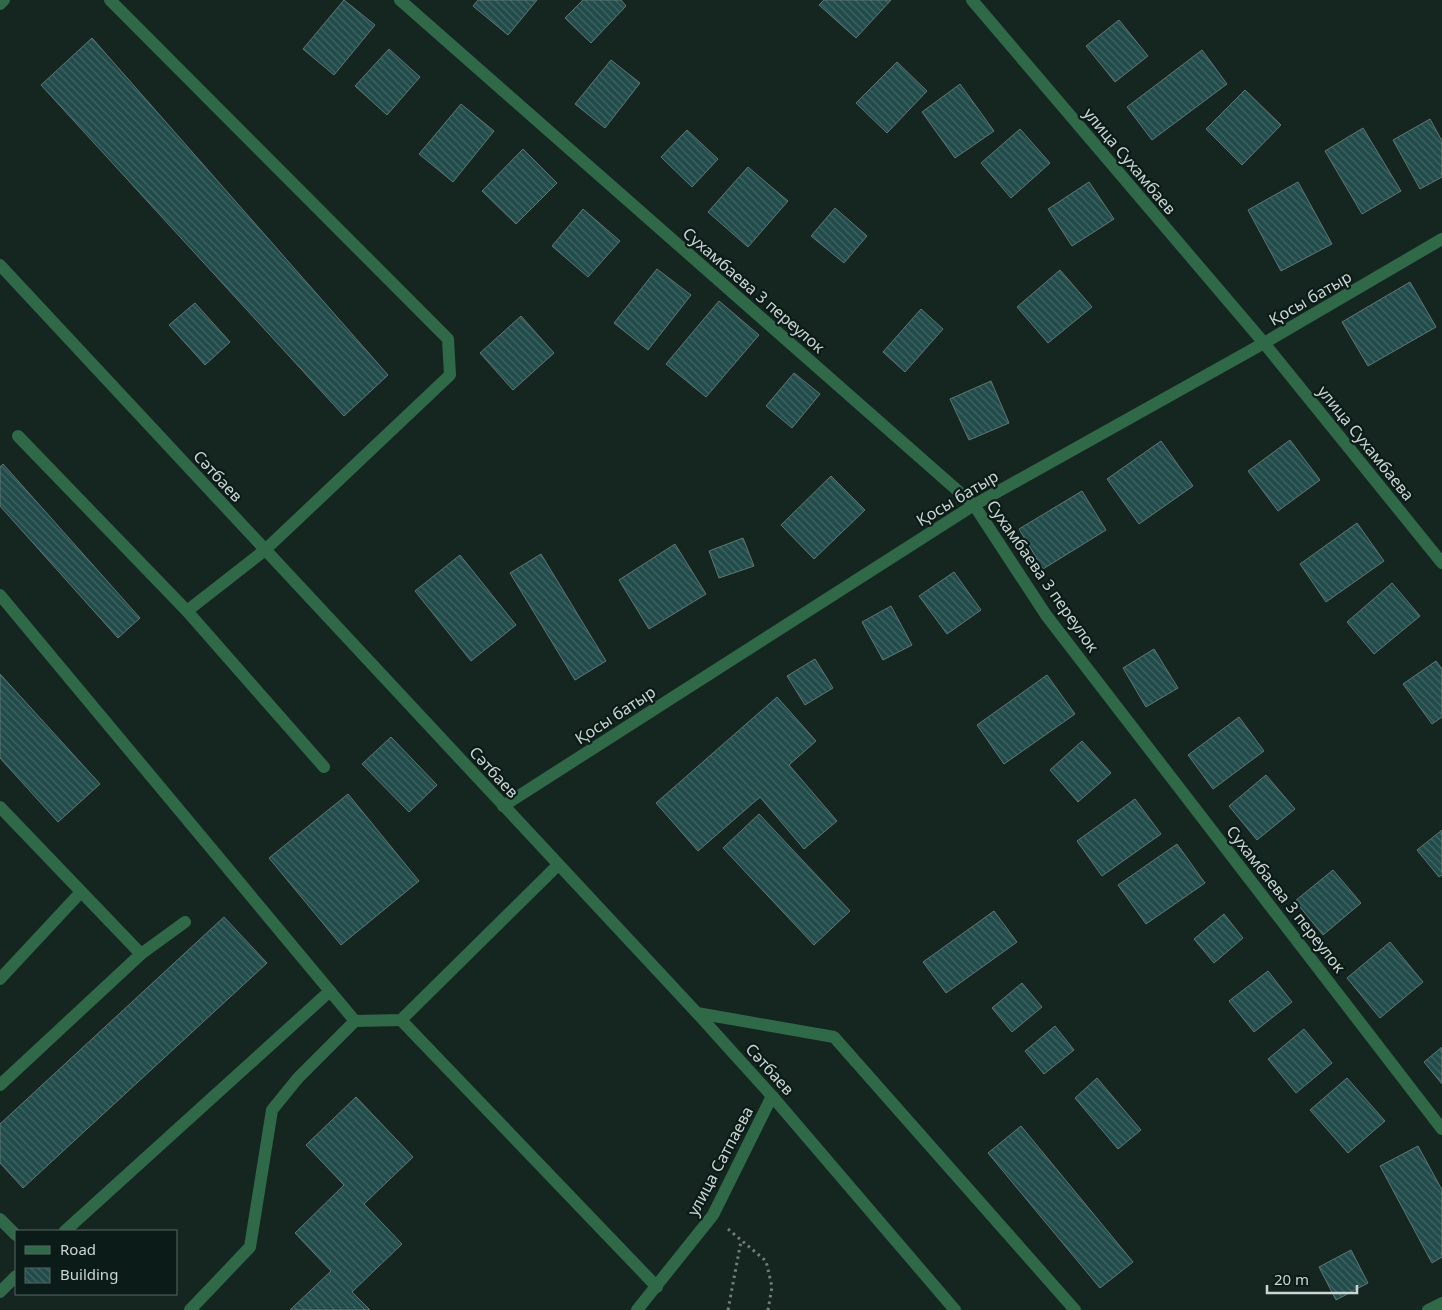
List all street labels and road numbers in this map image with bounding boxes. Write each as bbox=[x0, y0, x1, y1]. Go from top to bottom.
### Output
street label: улица Сухамбаев bbox=[1079, 103, 1181, 219]
street label: Сухамбаева 3 переулок bbox=[678, 222, 830, 358]
street label: Қосы батыр bbox=[1265, 265, 1355, 331]
street label: улица Сухамбаева bbox=[1313, 381, 1419, 505]
street label: Сәтбаев bbox=[189, 446, 247, 506]
street label: Қосы батыр bbox=[912, 465, 1002, 531]
street label: Сухамбаева 3 переулок bbox=[982, 495, 1104, 657]
street label: Қосы батыр bbox=[570, 681, 660, 749]
street label: Сәтбаев bbox=[465, 742, 523, 802]
street label: Сухамбаева 3 переулок bbox=[1221, 821, 1351, 978]
street label: Сәтбаев bbox=[741, 1038, 799, 1100]
street label: улица Сатпаева bbox=[682, 1102, 758, 1220]

